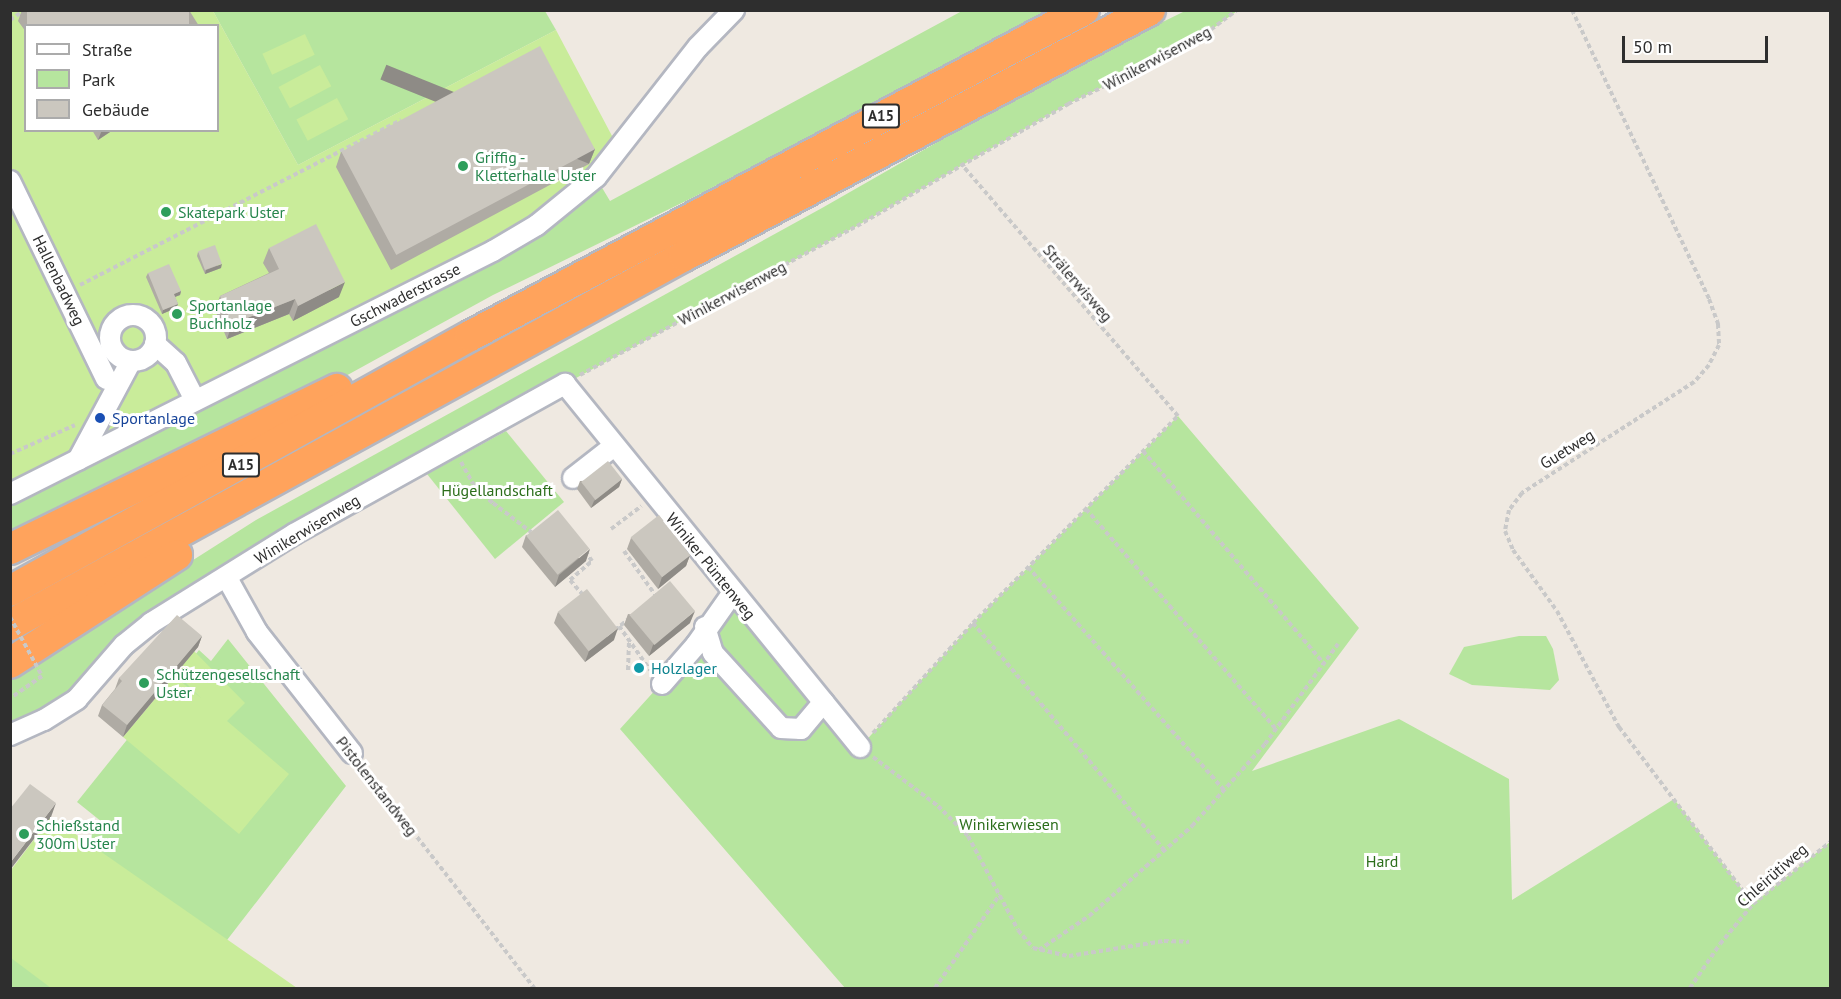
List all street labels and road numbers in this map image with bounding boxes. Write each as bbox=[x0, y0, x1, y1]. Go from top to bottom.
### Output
street label: Winikerwisenweg bbox=[1100, 21, 1214, 95]
road number: A15 bbox=[862, 104, 900, 128]
street label: Hallenbadweg bbox=[29, 232, 89, 328]
street label: Strälerwisweg bbox=[1039, 240, 1117, 326]
street label: Winikerwisenweg bbox=[675, 256, 789, 330]
street label: Gschwaderstrasse bbox=[347, 259, 463, 331]
street label: Guetweg bbox=[1536, 425, 1598, 473]
road number: A15 bbox=[222, 453, 260, 477]
street label: Winikerwisenweg bbox=[251, 490, 363, 568]
street label: Winiker Püntenweg bbox=[662, 509, 760, 623]
street label: Pistolenstandweg bbox=[332, 732, 422, 840]
street label: Chleirütiweg bbox=[1733, 839, 1811, 911]

